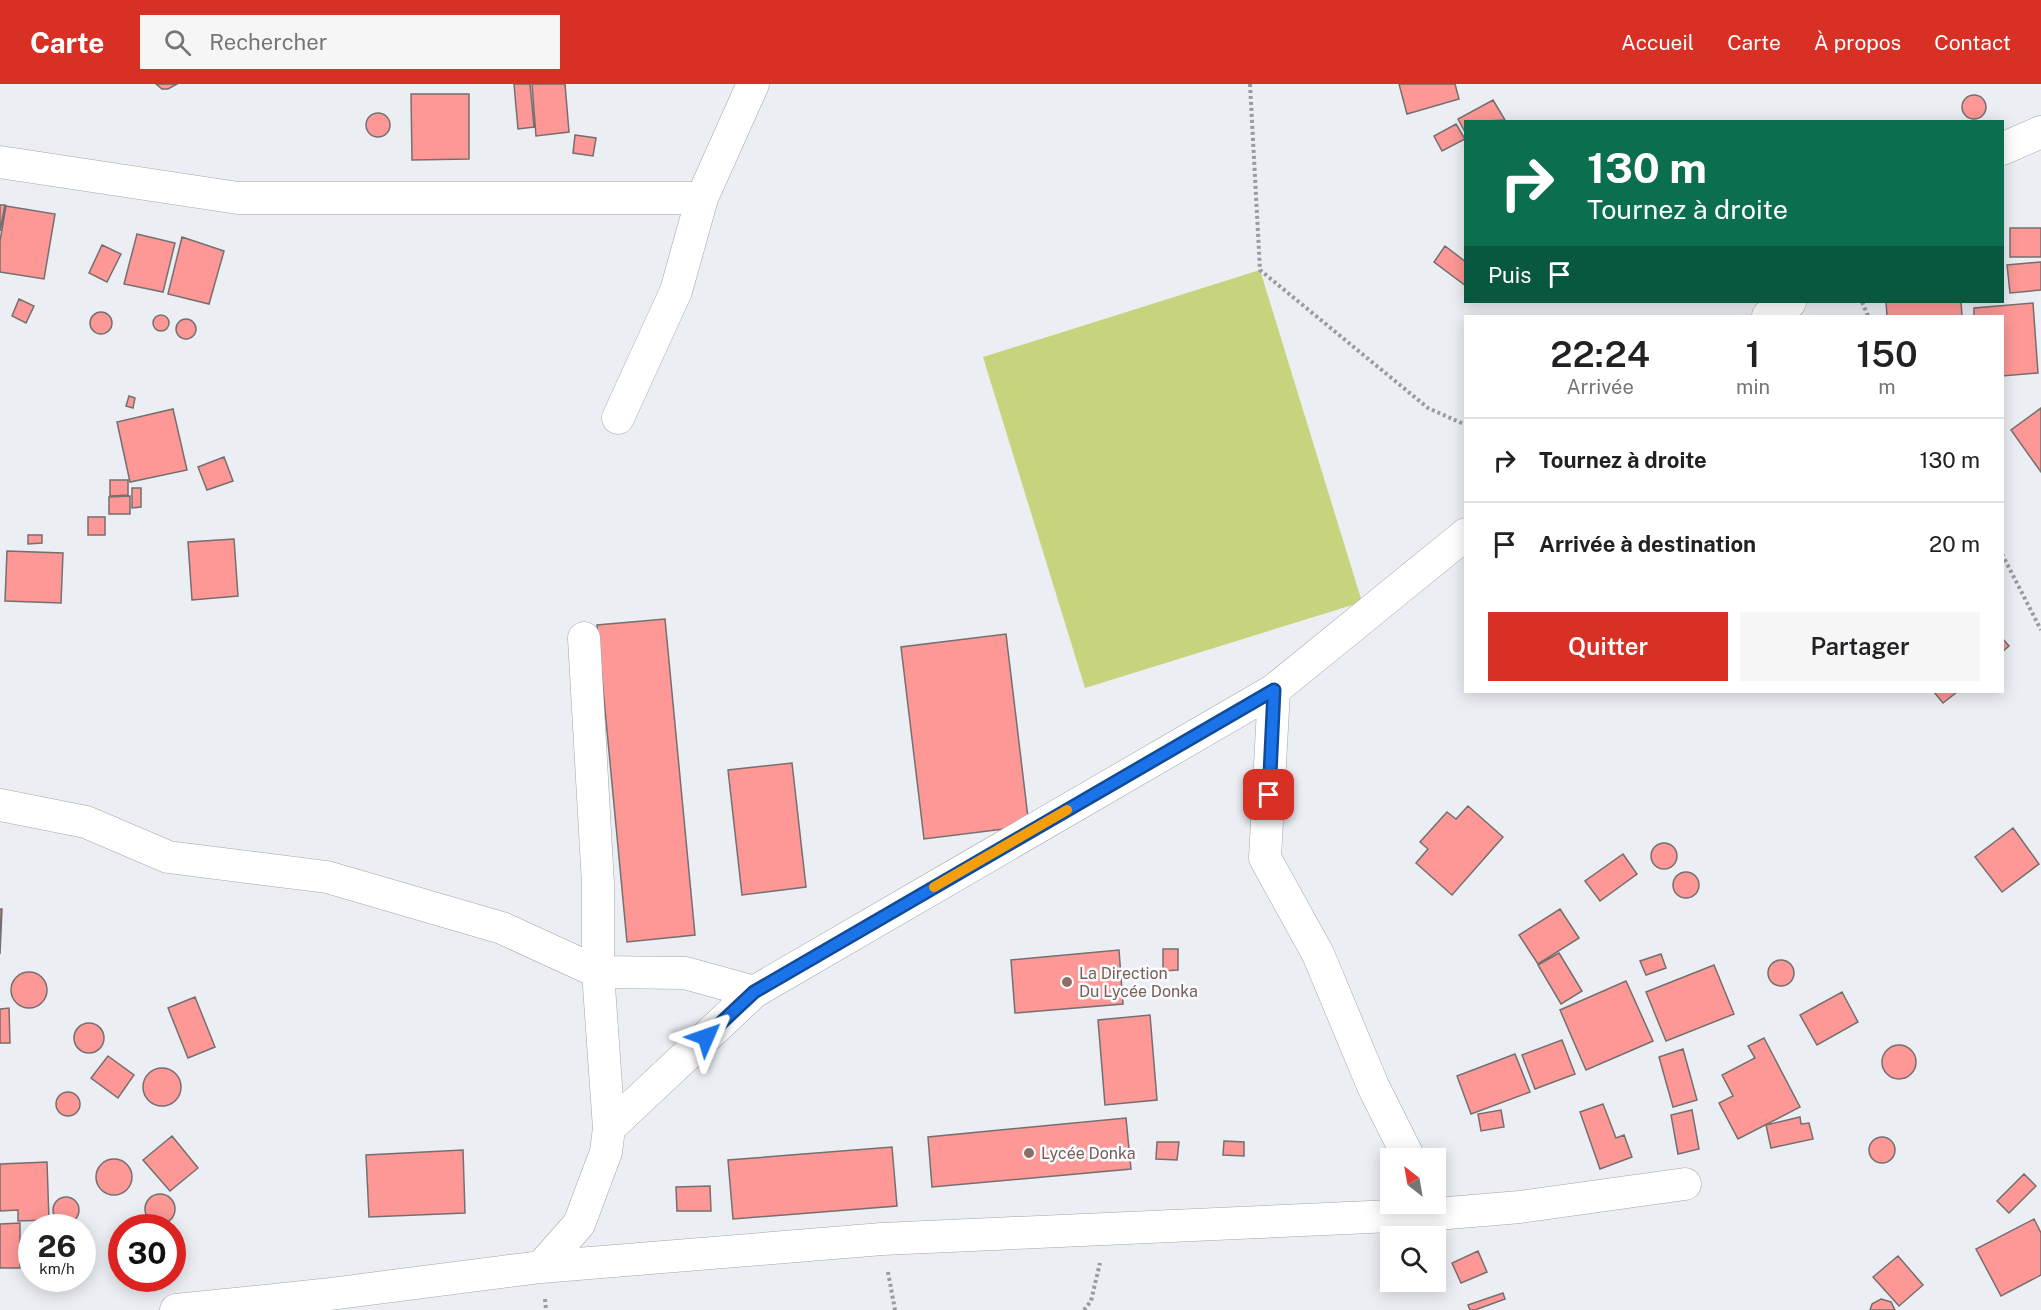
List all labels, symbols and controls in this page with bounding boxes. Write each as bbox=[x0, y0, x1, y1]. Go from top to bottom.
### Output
search box bbox=[140, 15, 560, 69]
text: Carte bbox=[30, 26, 104, 59]
icon: search bbox=[161, 26, 194, 59]
text: Rechercher bbox=[209, 29, 327, 55]
text: Accueil bbox=[1621, 30, 1694, 55]
text: Carte bbox=[1727, 30, 1781, 55]
text: À propos bbox=[1814, 30, 1901, 55]
text: Contact bbox=[1934, 30, 2011, 55]
text: 130 m bbox=[1587, 143, 1707, 192]
icon: right bbox=[1488, 144, 1566, 222]
text: Tournez à droite bbox=[1587, 193, 1788, 225]
icon: arrive bbox=[1543, 258, 1576, 291]
text: Puis bbox=[1488, 262, 1531, 288]
text: 22:24 bbox=[1550, 333, 1650, 375]
text: 1 bbox=[1746, 333, 1761, 375]
text: 150 bbox=[1856, 333, 1918, 375]
text: Arrivée bbox=[1566, 375, 1634, 399]
text: min bbox=[1736, 375, 1770, 399]
text: m bbox=[1878, 375, 1896, 399]
icon: right bbox=[1488, 444, 1521, 477]
text: Tournez à droite bbox=[1539, 447, 1707, 473]
text: 130 m bbox=[1919, 447, 1980, 473]
icon: arrive bbox=[1488, 528, 1521, 561]
text: Arrivée à destination bbox=[1539, 531, 1756, 557]
text: 20 m bbox=[1929, 531, 1980, 557]
button: Quitter bbox=[1488, 612, 1728, 681]
button: Partager bbox=[1740, 612, 1980, 681]
pin bbox=[1243, 769, 1294, 820]
icon: arrive bbox=[1252, 778, 1285, 811]
place label: La Direction Du Lycée Donka bbox=[1079, 964, 1198, 1001]
marker: La Direction Du Lycée Donka bbox=[1060, 975, 1074, 989]
position arrow bbox=[674, 1005, 738, 1069]
place label: Lycée Donka bbox=[1041, 1144, 1136, 1163]
marker: Lycée Donka bbox=[1022, 1146, 1036, 1160]
north arrow bbox=[1380, 1148, 1446, 1214]
map controls bbox=[1380, 1148, 1446, 1292]
speed limit sign: 30 bbox=[108, 1214, 186, 1292]
button: search bbox=[1380, 1226, 1446, 1292]
text: 26 bbox=[38, 1228, 76, 1264]
text: km/h bbox=[39, 1260, 75, 1277]

